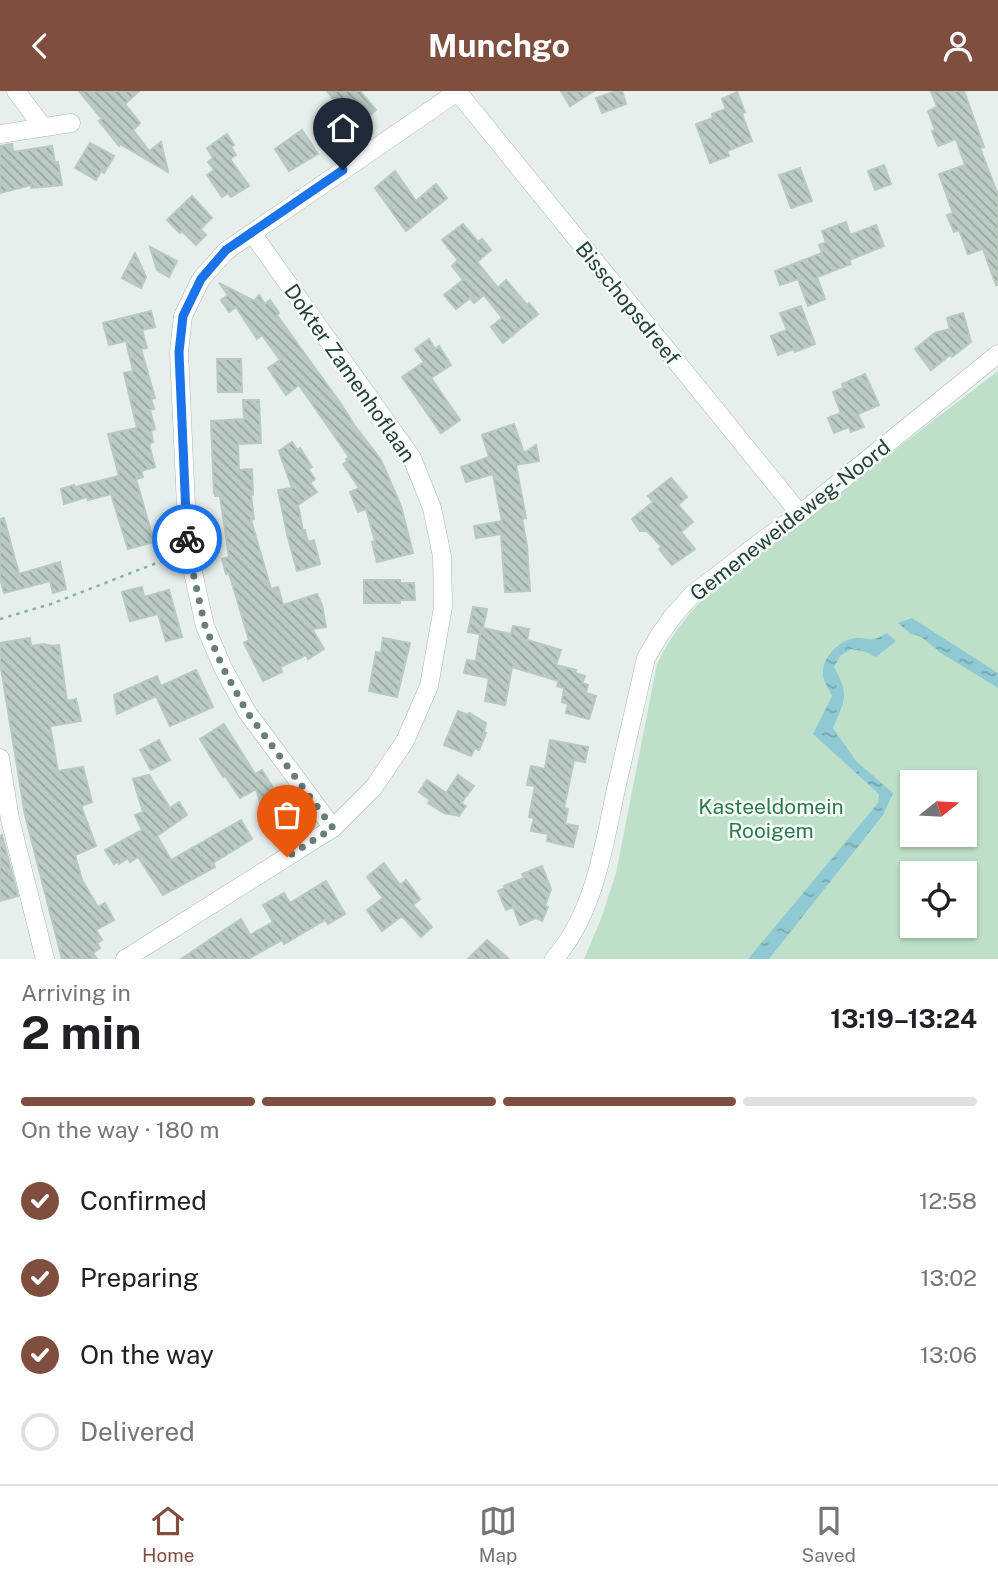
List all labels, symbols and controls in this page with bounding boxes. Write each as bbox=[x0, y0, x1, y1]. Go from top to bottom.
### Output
icon: back bbox=[21, 27, 59, 65]
text: Munchgo bbox=[428, 27, 570, 64]
icon: person bbox=[939, 27, 977, 65]
pin bbox=[313, 98, 373, 170]
icon: home bbox=[324, 109, 362, 147]
street label: Bisschopsdreef bbox=[571, 236, 685, 370]
street label: Dokter Zamenhoflaan bbox=[279, 279, 421, 467]
street label: Gemeneweideweg-Noord bbox=[685, 434, 895, 606]
courier bbox=[152, 504, 222, 574]
icon: bike bbox=[168, 520, 206, 558]
north arrow bbox=[900, 770, 976, 847]
map controls bbox=[900, 770, 977, 938]
pin bbox=[257, 785, 317, 857]
park label: Kasteeldomein Rooigem bbox=[698, 794, 844, 843]
icon: bag bbox=[268, 796, 306, 834]
button: locate bbox=[900, 861, 977, 938]
text: Arriving in bbox=[21, 979, 131, 1006]
text: 13:19–13:24 bbox=[830, 1003, 977, 1034]
text: 2 min bbox=[21, 1005, 141, 1059]
text: On the way · 180 m bbox=[21, 1116, 219, 1143]
icon: check bbox=[21, 1182, 59, 1220]
text: Confirmed bbox=[80, 1185, 207, 1216]
text: 12:58 bbox=[919, 1187, 977, 1214]
icon: check bbox=[21, 1259, 59, 1297]
text: Preparing bbox=[80, 1262, 199, 1293]
text: 13:02 bbox=[920, 1264, 977, 1291]
icon: check bbox=[21, 1336, 59, 1374]
text: On the way bbox=[80, 1339, 214, 1370]
text: 13:06 bbox=[920, 1341, 977, 1368]
text: Delivered bbox=[80, 1416, 195, 1447]
tab: Home bbox=[142, 1502, 194, 1566]
tab: Map bbox=[479, 1502, 517, 1566]
tab: Saved bbox=[802, 1502, 856, 1566]

